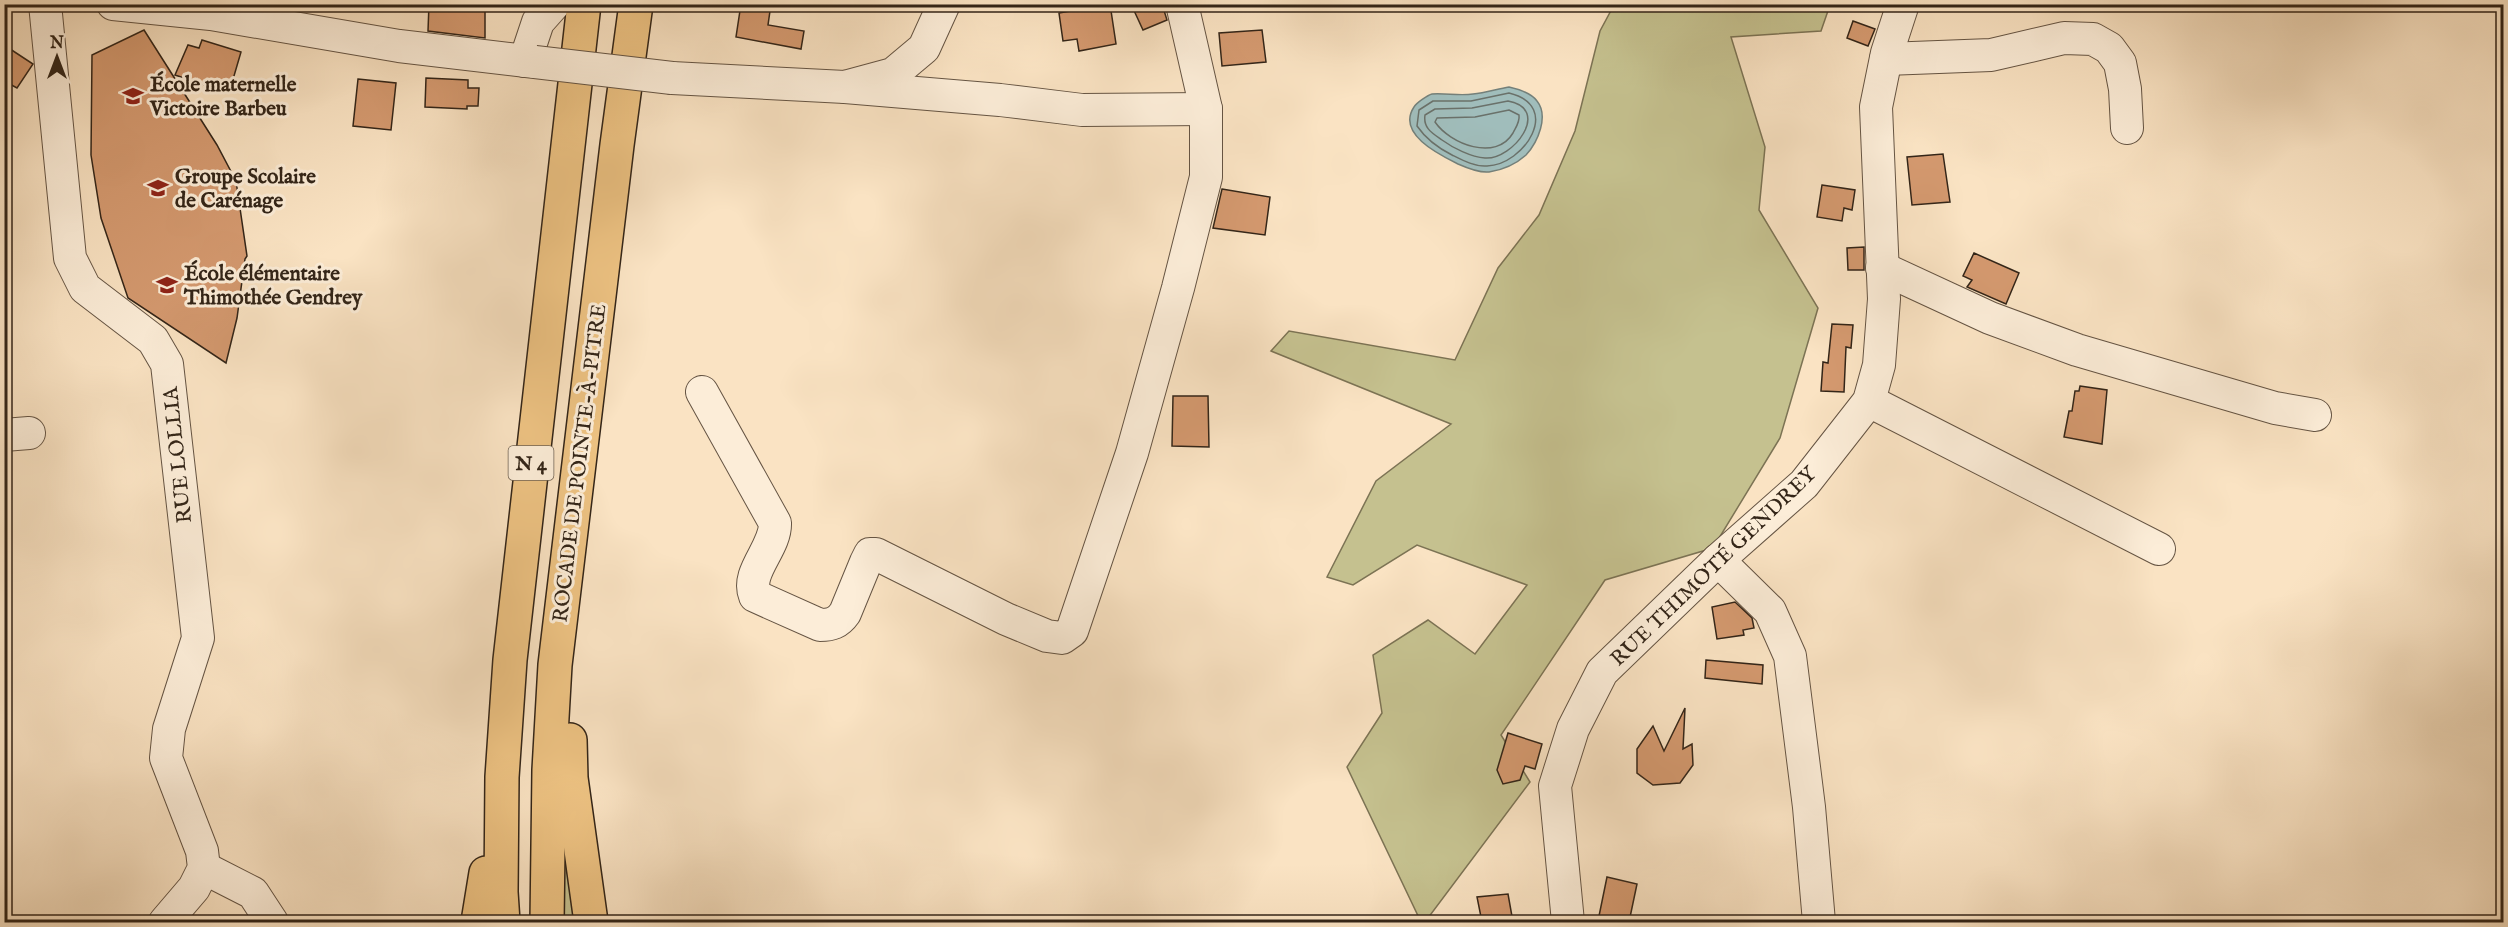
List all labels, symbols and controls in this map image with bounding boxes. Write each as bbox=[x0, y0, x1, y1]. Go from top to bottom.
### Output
north arrow bbox=[27, 27, 87, 87]
text: N bbox=[49, 34, 64, 54]
place label: École maternelle Victoire Barbeu bbox=[149, 71, 297, 123]
school or university icon: École maternelle Victoire Barbeu bbox=[121, 84, 145, 108]
place label: Groupe Scolaire de Carénage bbox=[175, 164, 316, 215]
school or university icon: Groupe Scolaire de Carénage bbox=[146, 176, 170, 200]
place label: École élémentaire Thimothée Gendrey bbox=[183, 260, 363, 312]
school or university icon: École élémentaire Thimothée Gendrey bbox=[155, 273, 179, 297]
street label: ROCADE DE POINTE-À-PITRE bbox=[547, 302, 613, 624]
street label: RUE LOLLIA bbox=[158, 384, 199, 525]
road number: N 4 bbox=[508, 446, 554, 480]
street label: RUE THIMOTÉ GENDREY bbox=[1605, 460, 1824, 673]

